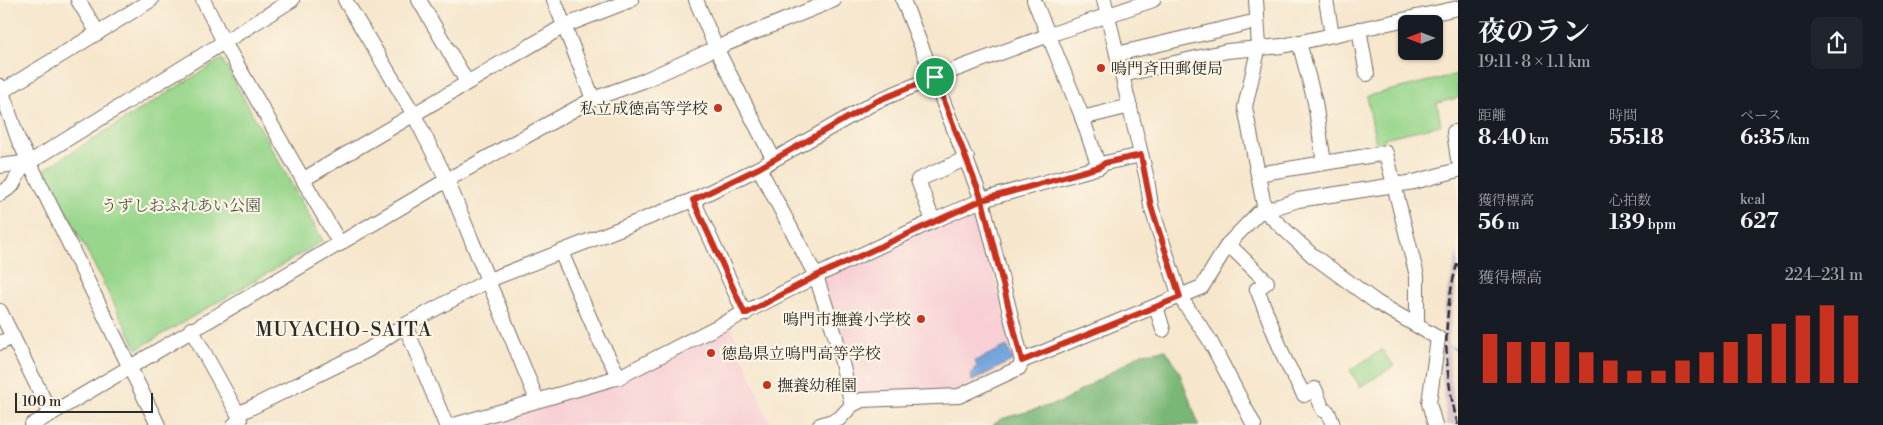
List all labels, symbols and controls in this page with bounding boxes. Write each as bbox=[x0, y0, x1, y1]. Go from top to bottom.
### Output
north arrow bbox=[1398, 15, 1442, 60]
map controls bbox=[1398, 15, 1443, 60]
text: 夜のラン bbox=[1478, 15, 1590, 50]
button: share bbox=[1811, 17, 1863, 69]
text: 19:11 · 8 × 1.1 km bbox=[1478, 52, 1590, 72]
pin bbox=[914, 56, 956, 98]
place label: 鳴門斉田郵便局 bbox=[1111, 59, 1223, 79]
marker: 鳴門斉田郵便局 bbox=[1095, 62, 1107, 74]
icon: arrive bbox=[921, 63, 949, 91]
place label: 私立成徳高等学校 bbox=[580, 99, 708, 119]
marker: 私立成徳高等学校 bbox=[712, 102, 724, 114]
text: 距離 bbox=[1478, 107, 1506, 125]
text: 時間 bbox=[1609, 107, 1637, 125]
text: ペース bbox=[1740, 107, 1781, 125]
text: 8.40 bbox=[1478, 125, 1526, 151]
text: 55:18 bbox=[1609, 125, 1664, 151]
text: 6:35 bbox=[1740, 125, 1785, 151]
text: km bbox=[1526, 131, 1549, 149]
text: /km bbox=[1785, 131, 1810, 149]
text: kcal bbox=[1740, 191, 1765, 209]
text: 獲得標高 bbox=[1478, 192, 1534, 210]
text: 心拍数 bbox=[1609, 192, 1651, 210]
park label: うずしおふれあい公園 bbox=[101, 196, 261, 216]
text: 627 bbox=[1740, 209, 1779, 235]
text: 56 bbox=[1478, 210, 1504, 236]
text: 139 bbox=[1609, 210, 1645, 236]
text: m bbox=[1504, 216, 1519, 234]
text: bpm bbox=[1645, 216, 1676, 234]
text: 224–231 m bbox=[1785, 265, 1863, 285]
text: 獲得標高 bbox=[1478, 268, 1542, 288]
place label: 鳴門市撫養小学校 bbox=[783, 310, 911, 330]
marker: 鳴門市撫養小学校 bbox=[915, 313, 927, 325]
district label: MUYACHO-SAITA bbox=[256, 318, 432, 342]
place label: 徳島県立鳴門高等学校 bbox=[721, 344, 881, 364]
marker: 徳島県立鳴門高等学校 bbox=[705, 347, 717, 359]
place label: 撫養幼稚園 bbox=[777, 376, 857, 396]
marker: 撫養幼稚園 bbox=[761, 379, 773, 391]
scale bar bbox=[15, 390, 152, 413]
text: 100 m bbox=[22, 393, 61, 411]

